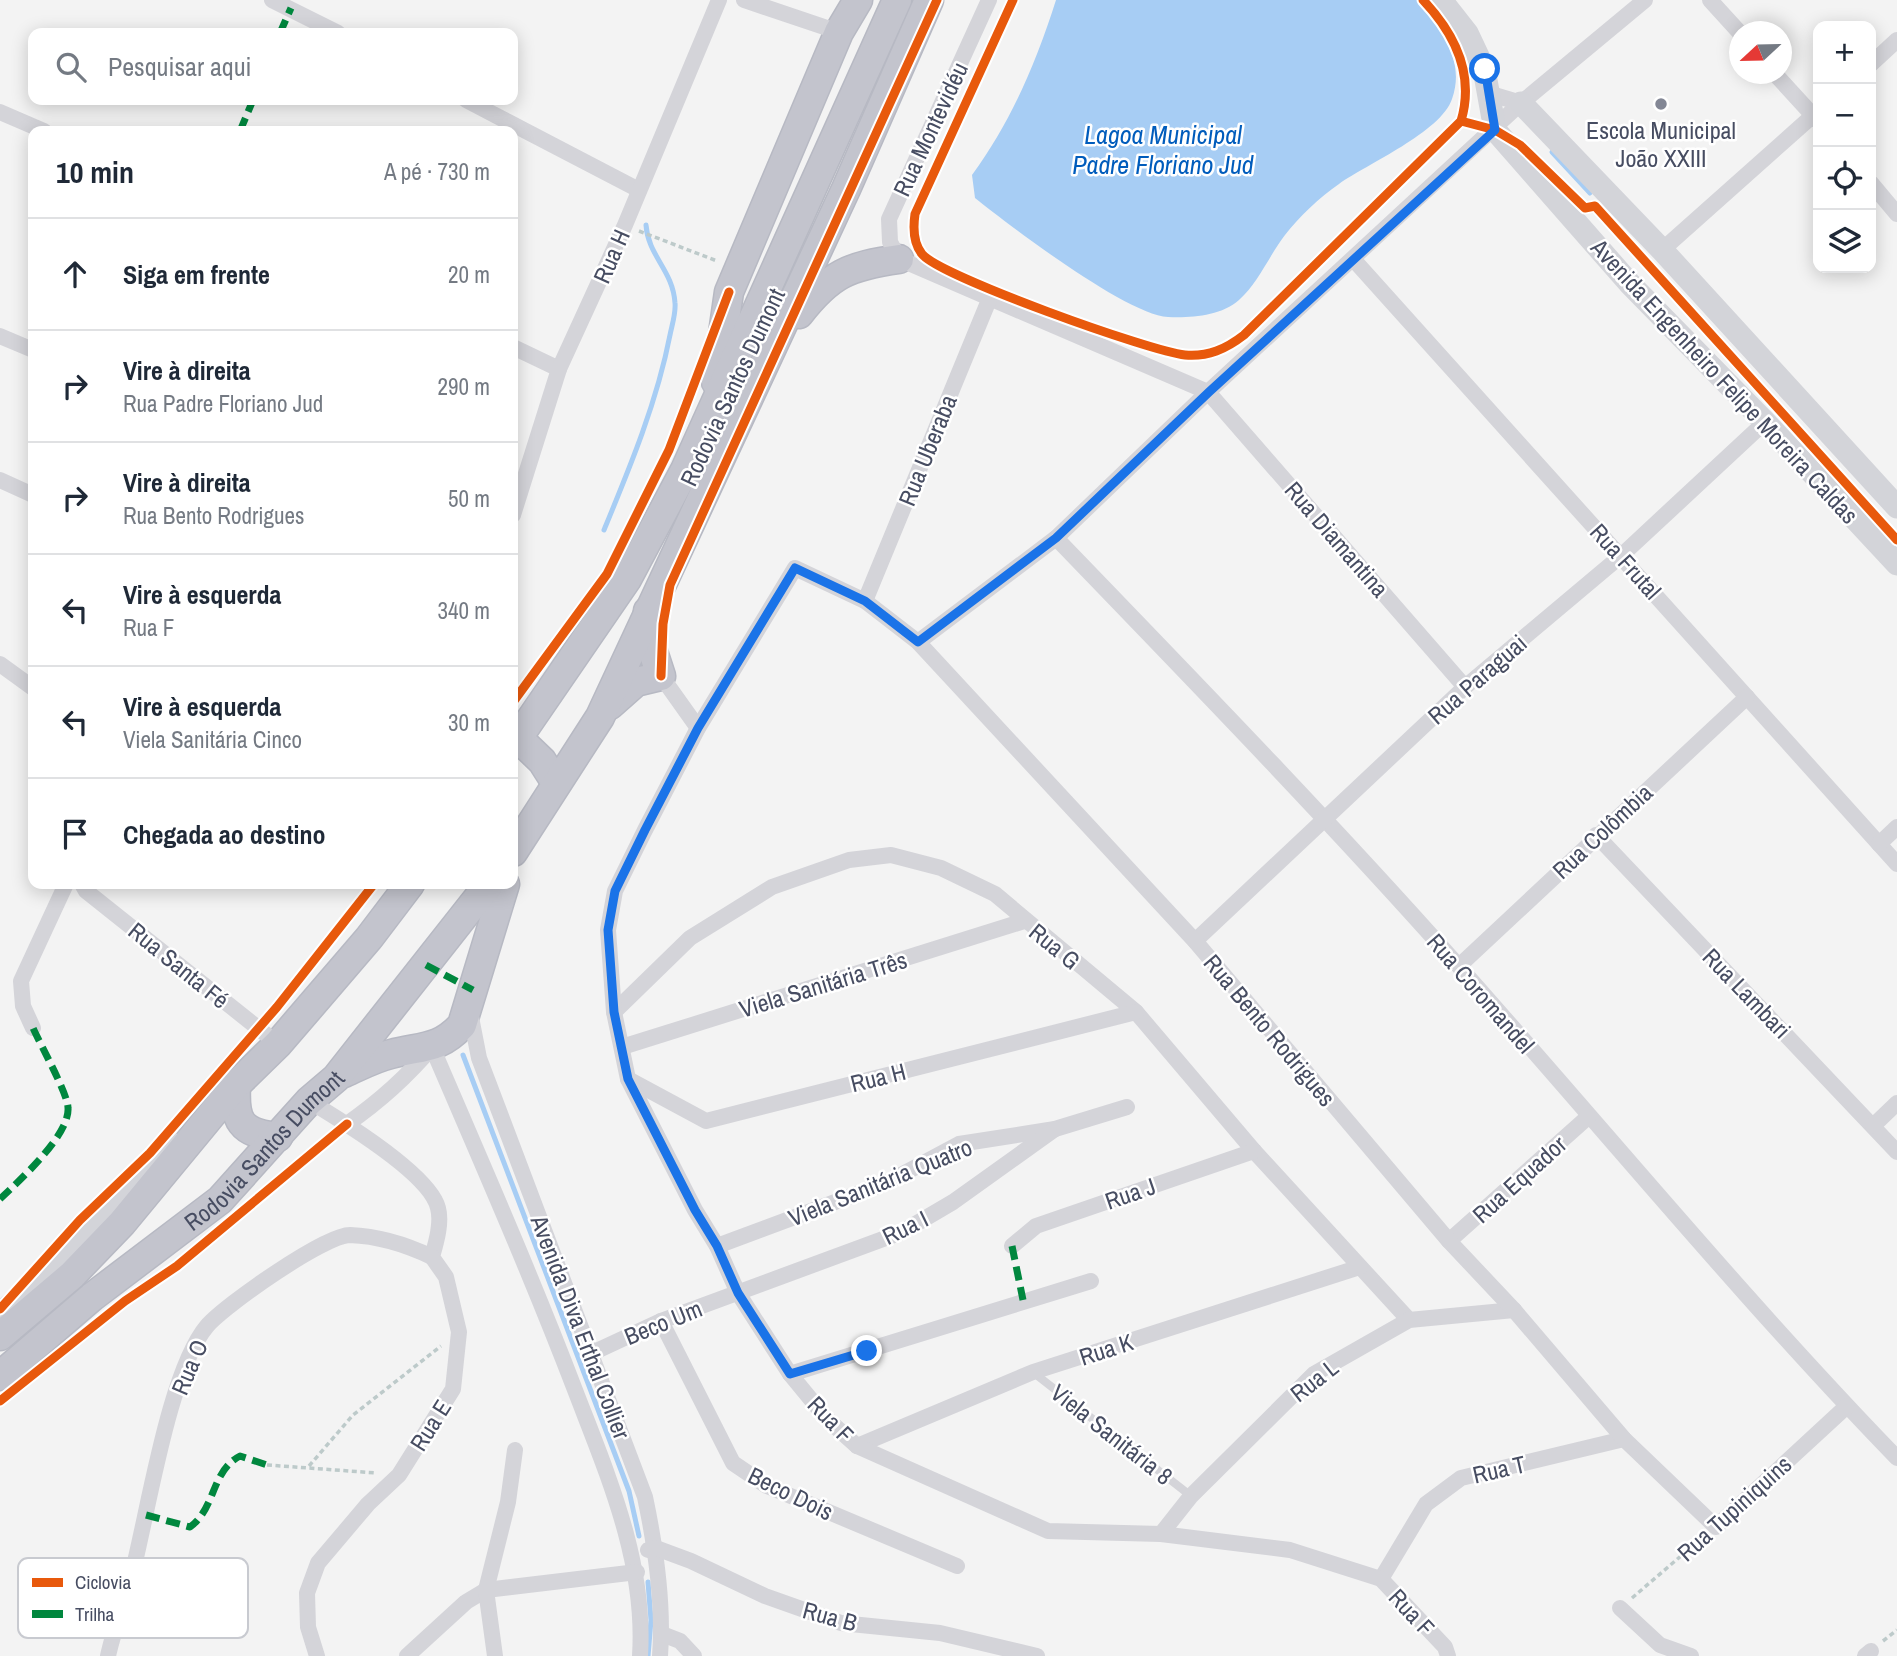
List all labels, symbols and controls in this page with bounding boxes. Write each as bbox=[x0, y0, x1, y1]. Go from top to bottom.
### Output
north arrow bbox=[1729, 21, 1792, 84]
map controls bbox=[1813, 21, 1876, 273]
button: + bbox=[1813, 21, 1876, 84]
search box bbox=[28, 28, 518, 105]
icon: search bbox=[52, 48, 90, 86]
text: Pesquisar aqui bbox=[108, 49, 251, 84]
route start bbox=[1469, 53, 1500, 84]
street label: Rua Montevidéu bbox=[885, 57, 975, 201]
button: − bbox=[1813, 84, 1876, 147]
marker: Escola Municipal João XXIII bbox=[1653, 96, 1669, 112]
place label: Escola Municipal João XXIII bbox=[1586, 114, 1736, 174]
water label: Lagoa Municipal Padre Floriano Jud bbox=[1072, 117, 1254, 182]
button: locate bbox=[1813, 147, 1876, 210]
text: 10 min bbox=[56, 152, 134, 192]
text: A pé · 730 m bbox=[384, 156, 490, 187]
button: layers bbox=[1813, 210, 1876, 273]
street label: Rua H bbox=[585, 224, 637, 288]
street label: Avenida Engenheiro Felipe Moreira Caldas bbox=[1584, 231, 1866, 530]
icon: ahead bbox=[56, 255, 94, 293]
text: Siga em frente bbox=[123, 257, 270, 292]
text: 20 m bbox=[448, 259, 490, 290]
street label: Rodovia Santos Dumont bbox=[672, 283, 792, 491]
text: Vire à direita bbox=[123, 353, 251, 388]
icon: right bbox=[56, 367, 94, 405]
text: 290 m bbox=[438, 371, 490, 402]
text: Rua Padre Floriano Jud bbox=[123, 388, 323, 419]
street label: Rua Uberaba bbox=[890, 390, 964, 510]
text: Vire à direita bbox=[123, 465, 251, 500]
street label: Rua Diamantina bbox=[1278, 474, 1396, 604]
icon: right bbox=[56, 479, 94, 517]
text: 50 m bbox=[448, 483, 490, 514]
text: Rua Bento Rodrigues bbox=[123, 500, 304, 531]
street label: Rua Frutal bbox=[1583, 516, 1669, 606]
text: Vire à esquerda bbox=[123, 577, 281, 612]
icon: left bbox=[56, 591, 94, 629]
text: 340 m bbox=[438, 595, 490, 626]
text: Rua F bbox=[123, 612, 174, 643]
street label: Rua Paraguai bbox=[1421, 627, 1533, 731]
text: Vire à esquerda bbox=[123, 689, 281, 724]
icon: left bbox=[56, 703, 94, 741]
text: 30 m bbox=[448, 707, 490, 738]
text: Viela Sanitária Cinco bbox=[123, 724, 302, 755]
street label: Rua Colômbia bbox=[1545, 776, 1659, 886]
icon: arrive bbox=[56, 815, 94, 853]
text: Chegada ao destino bbox=[123, 817, 326, 852]
street label: Rua Santa Fé bbox=[122, 915, 236, 1015]
street label: Rua G bbox=[1023, 916, 1087, 976]
street label: Rua Coromandel bbox=[1420, 926, 1542, 1060]
street label: Rua Lambari bbox=[1696, 941, 1798, 1045]
street label: Viela Sanitária Três bbox=[735, 943, 911, 1025]
street label: Rua Bento Rodrigues bbox=[1197, 947, 1343, 1113]
street label: Rua H bbox=[847, 1055, 909, 1099]
street label: Rodovia Santos Dumont bbox=[178, 1064, 352, 1238]
street label: Rua Equador bbox=[1465, 1128, 1573, 1230]
street label: Viela Sanitária Quatro bbox=[783, 1131, 977, 1233]
street label: Rua J bbox=[1100, 1170, 1160, 1216]
street label: Rua I bbox=[877, 1202, 933, 1252]
street label: Avenida Diva Erthal Collier bbox=[523, 1210, 639, 1444]
street label: Beco Um bbox=[619, 1292, 707, 1352]
street label: Rua K bbox=[1075, 1325, 1137, 1373]
street label: Rua O bbox=[163, 1335, 215, 1399]
route end bbox=[851, 1335, 882, 1366]
street label: Rua L bbox=[1283, 1351, 1345, 1409]
street label: Viela Sanitária 8 bbox=[1045, 1376, 1179, 1492]
street label: Rua F bbox=[801, 1389, 861, 1449]
street label: Rua E bbox=[402, 1393, 458, 1457]
street label: Rua T bbox=[1469, 1447, 1529, 1491]
street label: Rua Tupiniquins bbox=[1670, 1448, 1798, 1568]
street label: Beco Dois bbox=[743, 1459, 839, 1527]
legend bbox=[18, 1558, 248, 1638]
text: Ciclovia bbox=[75, 1569, 132, 1595]
street label: Rua F bbox=[1382, 1581, 1442, 1643]
street label: Rua B bbox=[799, 1593, 861, 1639]
text: Trilha bbox=[75, 1601, 115, 1627]

